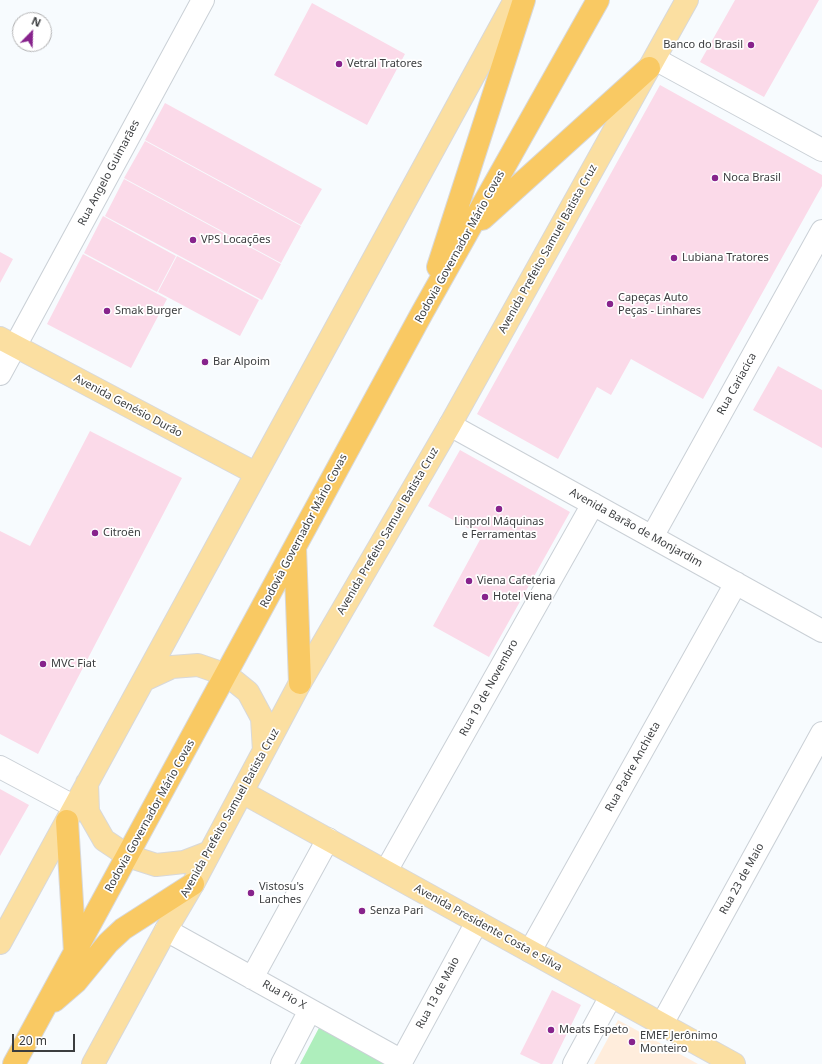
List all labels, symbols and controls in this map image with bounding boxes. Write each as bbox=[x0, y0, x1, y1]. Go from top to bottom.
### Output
north arrow bbox=[12, 12, 52, 52]
text: N bbox=[29, 13, 44, 30]
place label: Banco do Brasil bbox=[663, 38, 743, 52]
marker: Banco do Brasil bbox=[746, 40, 756, 50]
place label: Vetral Tratores bbox=[347, 57, 422, 71]
marker: Vetral Tratores bbox=[334, 59, 344, 69]
street label: Rua Angelo Guimarães bbox=[76, 118, 142, 228]
street label: Avenida Prefeito Samuel Batista Cruz bbox=[496, 162, 600, 336]
street label: Rodovia Governador Mário Covas bbox=[412, 169, 508, 325]
place label: Noca Brasil bbox=[723, 171, 781, 185]
marker: Noca Brasil bbox=[710, 173, 720, 183]
place label: VPS Locações bbox=[201, 233, 270, 247]
marker: VPS Locações bbox=[188, 235, 198, 245]
place label: Lubiana Tratores bbox=[682, 251, 769, 265]
marker: Lubiana Tratores bbox=[669, 253, 679, 263]
place label: Capeças Auto Peças - Linhares bbox=[618, 291, 701, 317]
marker: Capeças Auto Peças - Linhares bbox=[605, 299, 615, 309]
place label: Smak Burger bbox=[115, 304, 182, 318]
marker: Smak Burger bbox=[102, 306, 112, 316]
street label: Rua Cariacica bbox=[715, 351, 759, 417]
place label: Bar Alpoim bbox=[213, 355, 270, 369]
marker: Bar Alpoim bbox=[200, 357, 210, 367]
street label: Avenida Genésio Durão bbox=[71, 372, 185, 440]
street label: Avenida Prefeito Samuel Batista Cruz bbox=[335, 445, 441, 617]
street label: Rodovia Governador Mário Covas bbox=[258, 452, 350, 610]
street label: Avenida Barão de Monjardim bbox=[567, 486, 705, 570]
marker: Linprol Máquinas e Ferramentas bbox=[494, 504, 504, 514]
place label: Linprol Máquinas e Ferramentas bbox=[454, 515, 544, 541]
place label: Citroën bbox=[103, 526, 141, 540]
marker: Citroën bbox=[90, 528, 100, 538]
place label: Viena Cafeteria bbox=[477, 574, 555, 588]
marker: Viena Cafeteria bbox=[464, 576, 474, 586]
place label: Hotel Viena bbox=[493, 590, 552, 604]
marker: Hotel Viena bbox=[480, 592, 490, 602]
street label: Rua 19 de Novembro bbox=[457, 637, 521, 739]
place label: MVC Fiat bbox=[51, 657, 96, 671]
marker: MVC Fiat bbox=[38, 659, 48, 669]
street label: Rua Padre Anchieta bbox=[603, 720, 663, 814]
street label: Avenida Prefeito Samuel Batista Cruz bbox=[178, 726, 282, 900]
street label: Rodovia Governador Mário Covas bbox=[102, 738, 198, 894]
street label: Rua 23 de Maio bbox=[717, 841, 767, 917]
place label: Vistosu's Lanches bbox=[259, 880, 304, 906]
street label: Avenida Presidente Costa e Silva bbox=[412, 882, 564, 974]
marker: Vistosu's Lanches bbox=[246, 888, 256, 898]
place label: Senza Pari bbox=[370, 904, 423, 918]
marker: Senza Pari bbox=[357, 906, 367, 916]
street label: Rua 13 de Maio bbox=[413, 955, 463, 1031]
street label: Rua Pio X bbox=[260, 978, 308, 1012]
place label: Meats Espeto bbox=[559, 1023, 628, 1037]
marker: Meats Espeto bbox=[546, 1025, 556, 1035]
scale bar bbox=[14, 1026, 77, 1052]
place label: EMEF Jerônimo Monteiro bbox=[640, 1029, 718, 1055]
text: 20 m bbox=[19, 1032, 47, 1049]
marker: EMEF Jerônimo Monteiro bbox=[627, 1037, 637, 1047]

